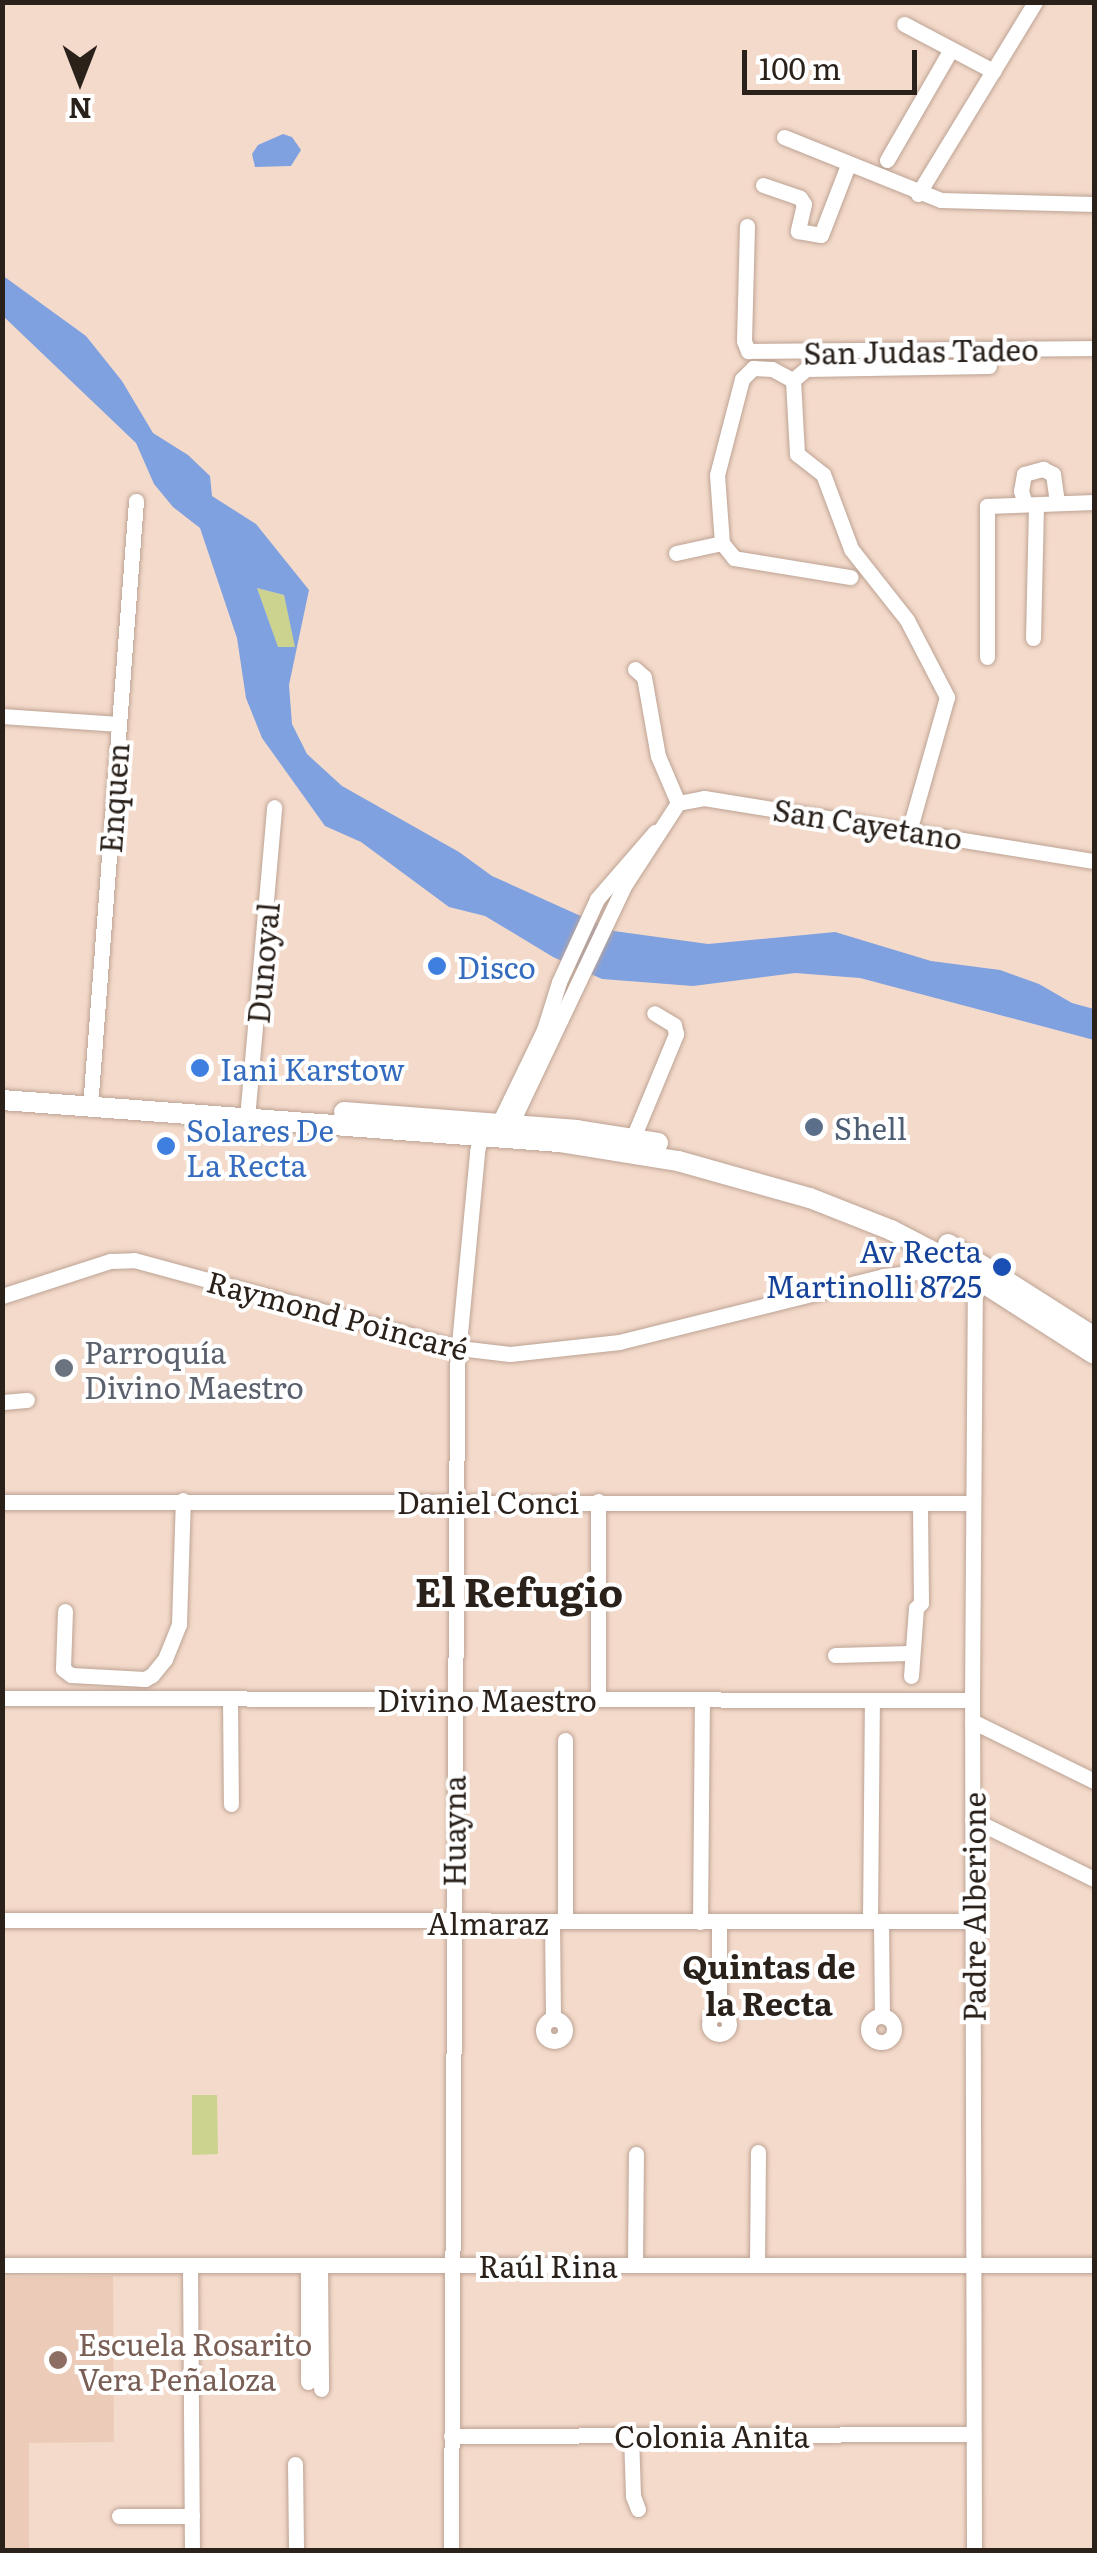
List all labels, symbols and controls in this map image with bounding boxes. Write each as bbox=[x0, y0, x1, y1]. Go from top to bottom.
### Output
north arrow bbox=[30, 30, 130, 130]
scale bar bbox=[747, 30, 922, 92]
text: 100 m bbox=[759, 45, 841, 89]
text: N bbox=[68, 89, 92, 131]
street label: San Judas Tadeo bbox=[803, 330, 1039, 370]
street label: Enquen bbox=[91, 742, 135, 854]
street label: San Cayetano bbox=[771, 790, 965, 856]
street label: Dunoyal bbox=[239, 901, 285, 1025]
place label: Disco bbox=[457, 948, 536, 984]
marker: Disco bbox=[426, 955, 448, 977]
place label: Iani Karstow bbox=[220, 1050, 405, 1086]
marker: Iani Karstow bbox=[189, 1057, 211, 1079]
place label: Shell bbox=[834, 1109, 907, 1145]
place label: Solares De La Recta bbox=[186, 1111, 334, 1182]
marker: Shell bbox=[803, 1116, 825, 1138]
marker: Solares De La Recta bbox=[155, 1135, 177, 1157]
place label: Av Recta Martinolli 8725 bbox=[766, 1232, 982, 1302]
marker: Av Recta Martinolli 8725 bbox=[991, 1256, 1013, 1278]
street label: Raymond Poincaré bbox=[203, 1262, 473, 1366]
place label: Parroquía Divino Maestro bbox=[84, 1333, 304, 1404]
marker: Parroquía Divino Maestro bbox=[53, 1357, 75, 1379]
street label: Daniel Conci bbox=[397, 1483, 579, 1519]
district label: El Refugio bbox=[415, 1566, 623, 1614]
street label: Divino Maestro bbox=[377, 1681, 597, 1717]
street label: Huayna bbox=[435, 1775, 471, 1887]
street label: Padre Alberione bbox=[955, 1792, 991, 2022]
street label: Almaraz bbox=[427, 1904, 549, 1940]
district label: Quintas de la Recta bbox=[682, 1947, 856, 2022]
street label: Raúl Rina bbox=[478, 2247, 618, 2283]
place label: Escuela Rosarito Vera Peñaloza bbox=[78, 2325, 312, 2396]
marker: Escuela Rosarito Vera Peñaloza bbox=[47, 2349, 69, 2371]
street label: Colonia Anita bbox=[614, 2417, 810, 2453]

